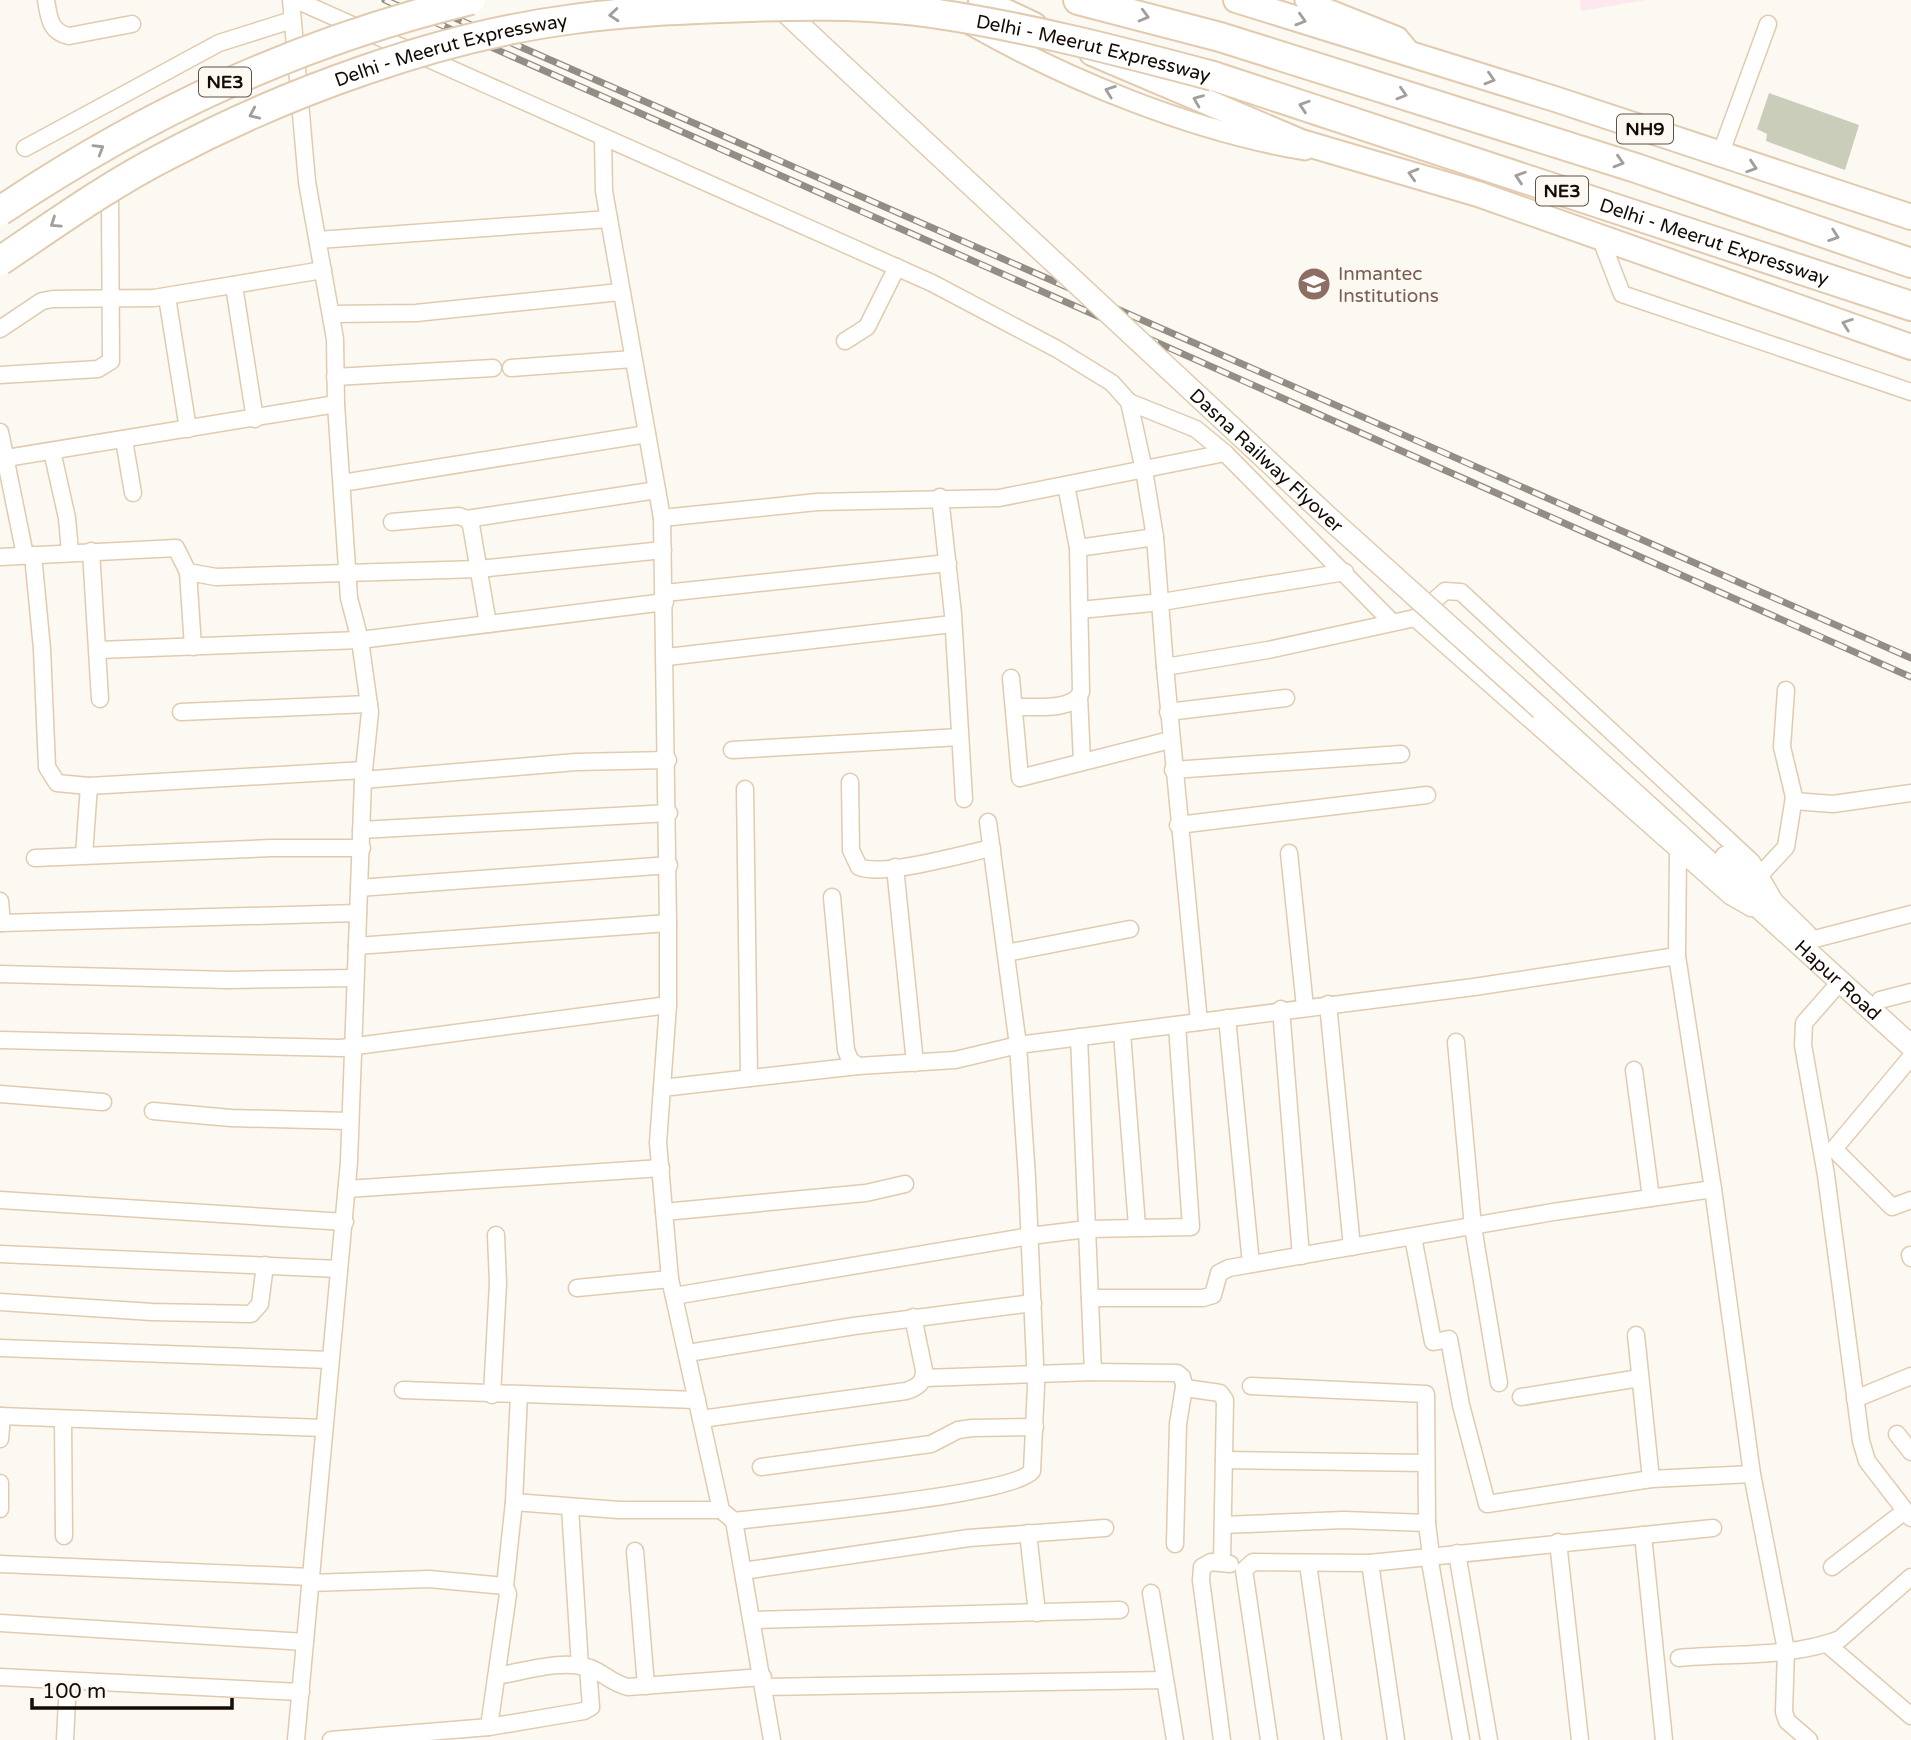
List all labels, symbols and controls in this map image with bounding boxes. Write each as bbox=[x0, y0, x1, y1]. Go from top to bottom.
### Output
one-way arrow bbox=[608, 7, 619, 22]
one-way arrow bbox=[1138, 8, 1150, 23]
street label: Delhi - Meerut Expressway bbox=[332, 10, 569, 92]
street label: Delhi - Meerut Expressway bbox=[974, 10, 1213, 87]
one-way arrow bbox=[1295, 12, 1307, 27]
road number: NE3 bbox=[199, 68, 251, 96]
one-way arrow bbox=[1483, 71, 1496, 85]
one-way arrow bbox=[1105, 85, 1117, 99]
one-way arrow bbox=[1395, 86, 1408, 100]
one-way arrow bbox=[1193, 94, 1205, 108]
one-way arrow bbox=[1299, 100, 1311, 114]
one-way arrow bbox=[249, 106, 261, 120]
road number: NH9 bbox=[1617, 114, 1673, 144]
one-way arrow bbox=[92, 144, 105, 157]
one-way arrow bbox=[1612, 154, 1625, 168]
one-way arrow bbox=[1745, 159, 1758, 173]
one-way arrow bbox=[1407, 168, 1419, 183]
one-way arrow bbox=[1515, 171, 1527, 186]
road number: NE3 bbox=[1536, 176, 1588, 206]
street label: Delhi - Meerut Expressway bbox=[1597, 194, 1832, 290]
one-way arrow bbox=[50, 215, 63, 227]
one-way arrow bbox=[1827, 228, 1840, 242]
place label: Inmantec Institutions bbox=[1338, 263, 1439, 307]
school or university icon: Inmantec Institutions bbox=[1295, 265, 1333, 303]
one-way arrow bbox=[1841, 319, 1853, 333]
street label: Dasna Railway Flyover bbox=[1185, 384, 1348, 538]
street label: Hapur Road bbox=[1790, 936, 1885, 1025]
scale bar bbox=[32, 1666, 231, 1710]
text: 100 m bbox=[42, 1679, 106, 1704]

